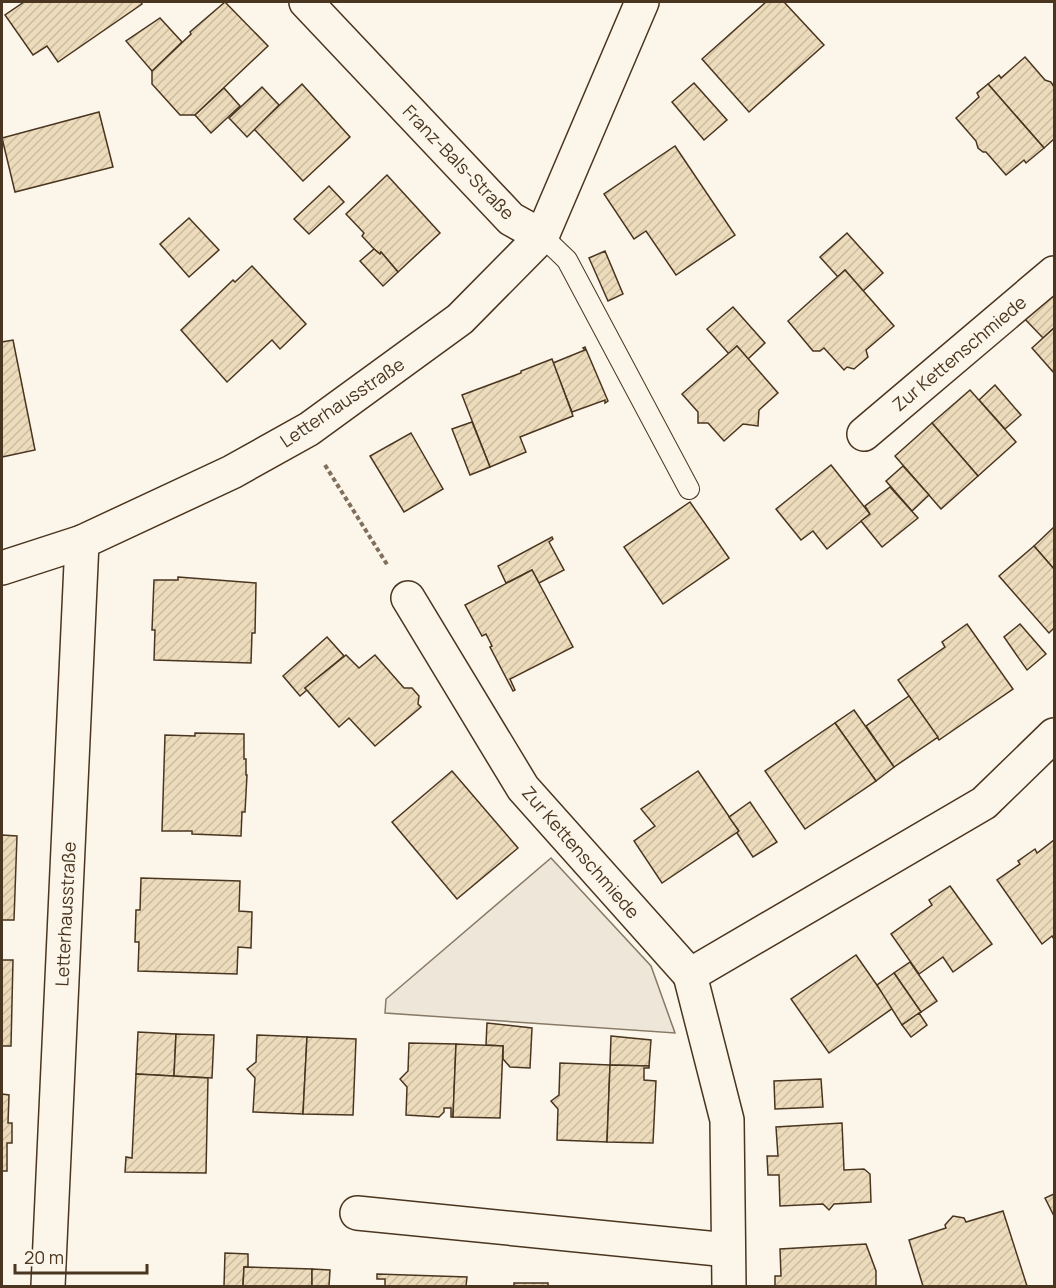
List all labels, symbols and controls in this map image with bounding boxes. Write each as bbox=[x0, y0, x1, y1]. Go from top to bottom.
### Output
street label: Franz-Bals-Straße bbox=[398, 99, 520, 225]
street label: Zur Kettenschmiede bbox=[887, 290, 1031, 416]
street label: Letterhausstraße bbox=[275, 352, 409, 452]
street label: Zur Kettenschmiede bbox=[517, 781, 645, 923]
street label: Letterhausstraße bbox=[49, 841, 81, 987]
scale bar bbox=[15, 1237, 147, 1275]
text: 20 m bbox=[24, 1245, 64, 1269]

